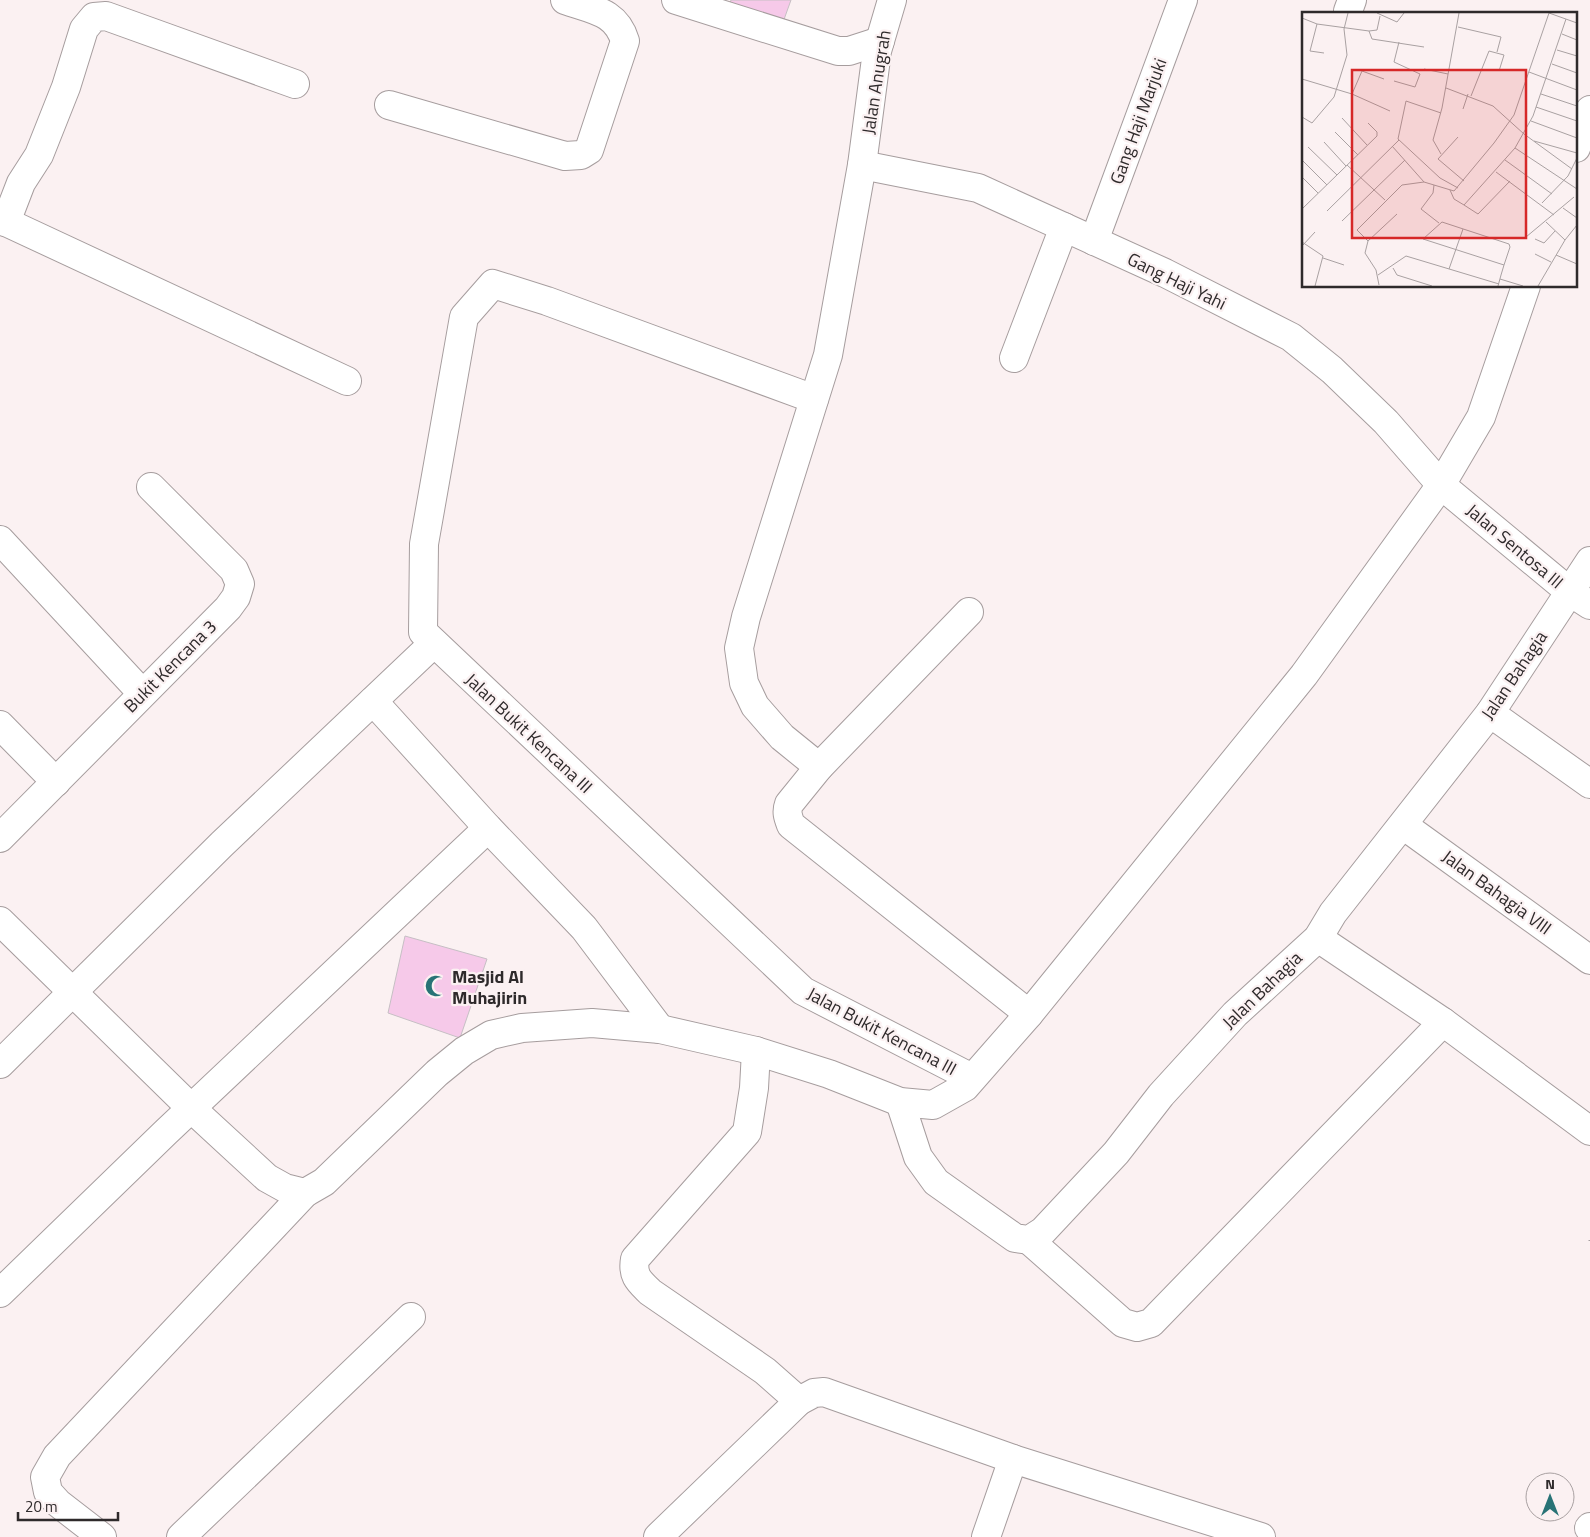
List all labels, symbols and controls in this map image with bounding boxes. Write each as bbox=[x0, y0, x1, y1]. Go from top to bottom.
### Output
inset map bbox=[1302, 12, 1578, 288]
street label: Jalan Anugrah bbox=[854, 28, 898, 136]
street label: Gang Haji Marjuki bbox=[1103, 54, 1173, 188]
street label: Gang Haji Yahi bbox=[1123, 245, 1231, 317]
street label: Jalan Sentosa III bbox=[1460, 497, 1570, 595]
street label: Bukit Kencana 3 bbox=[117, 613, 223, 719]
street label: Jalan Bahagia bbox=[1474, 625, 1554, 725]
street label: Jalan Bukit Kencana III bbox=[459, 667, 599, 799]
street label: Jalan Bahagia VIII bbox=[1437, 843, 1557, 941]
street label: Jalan Bahagia bbox=[1216, 945, 1308, 1035]
place label: Masjid Al Muhajirin bbox=[452, 963, 527, 1011]
mosque icon: Masjid Al Muhajirin bbox=[423, 973, 449, 999]
street label: Jalan Bukit Kencana III bbox=[802, 980, 962, 1082]
north arrow bbox=[1525, 1472, 1575, 1522]
text: N bbox=[1545, 1473, 1555, 1494]
scale bar bbox=[18, 1490, 118, 1522]
text: 20 m bbox=[25, 1495, 58, 1518]

